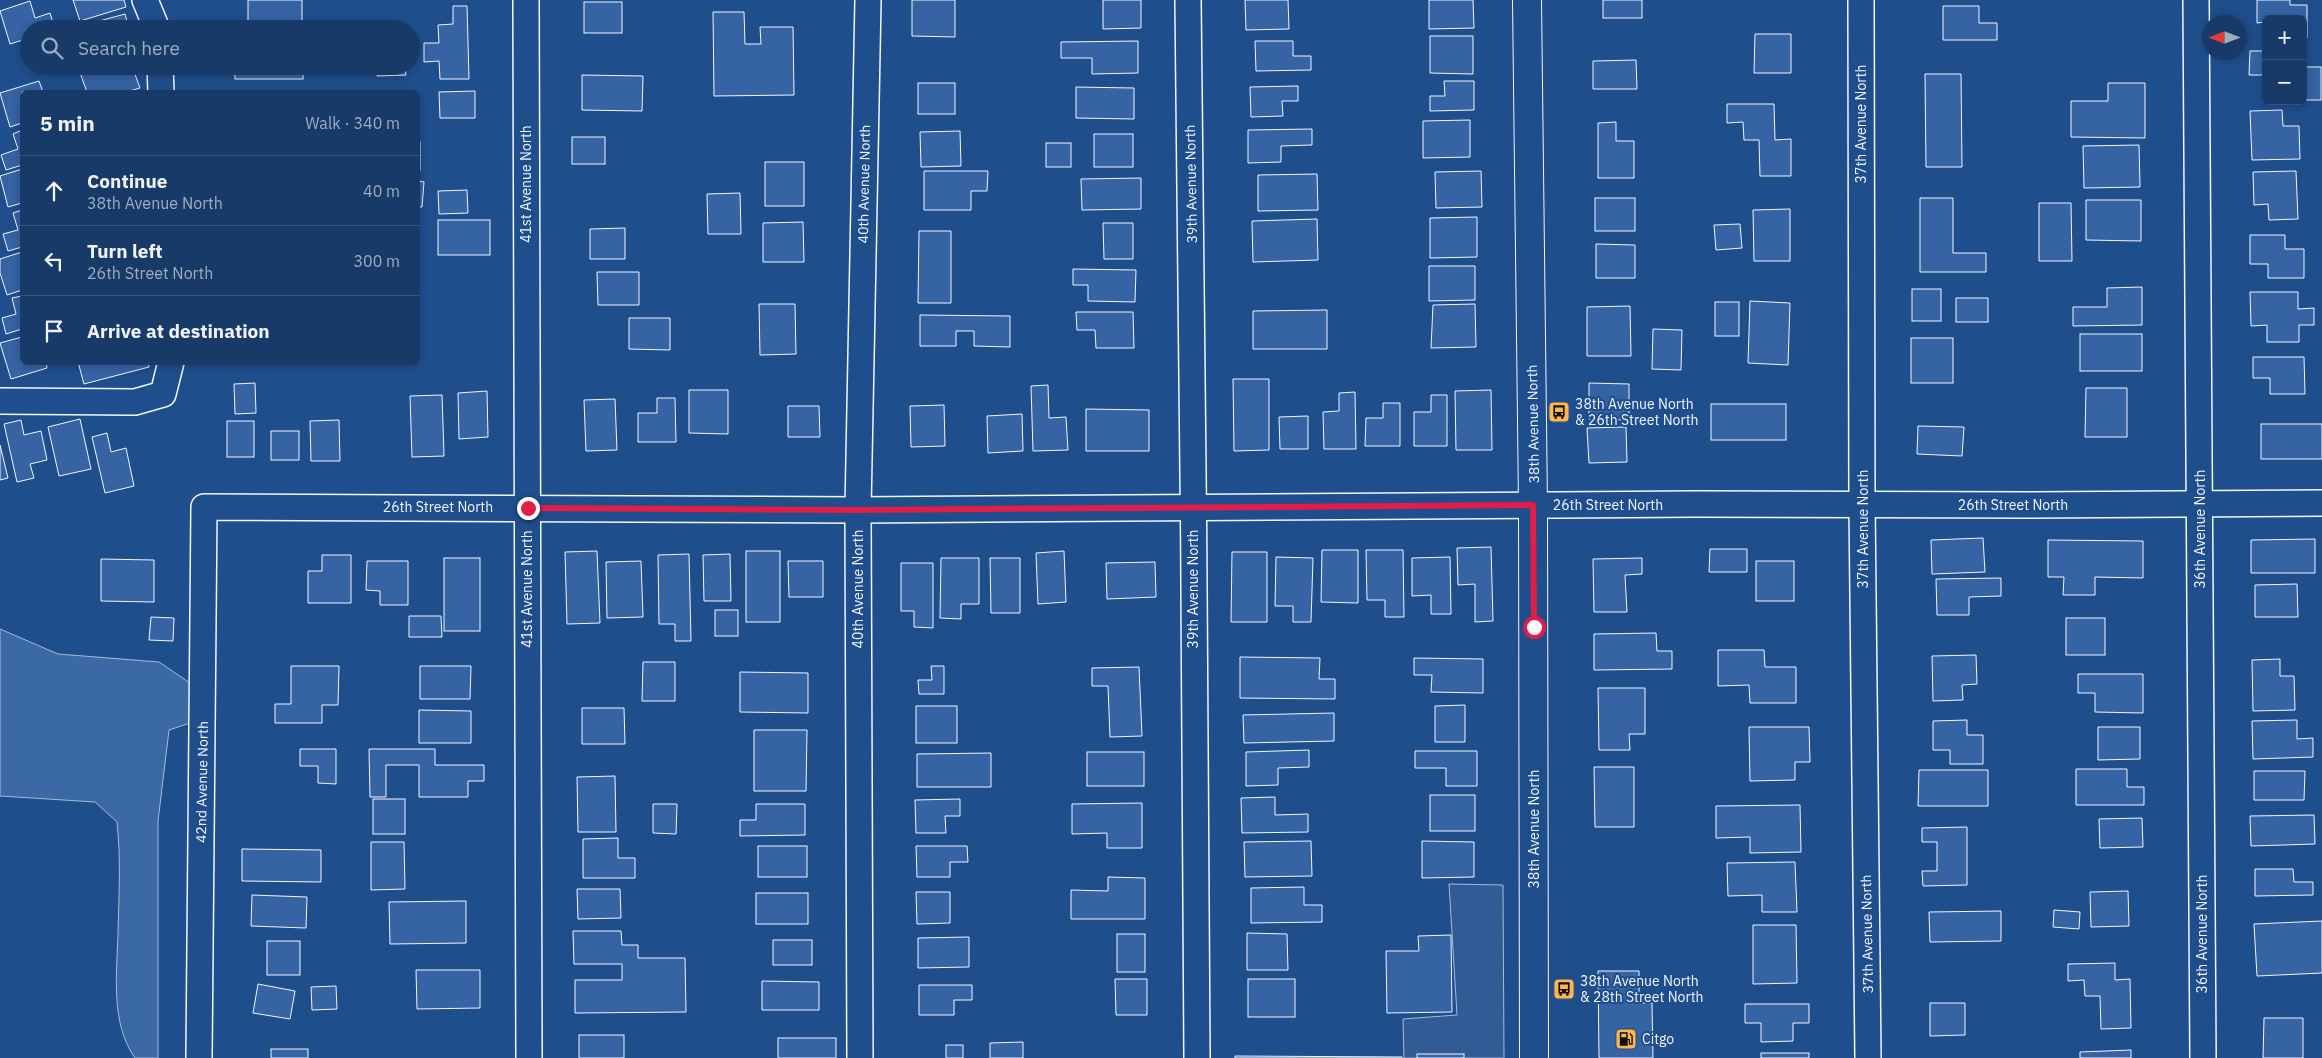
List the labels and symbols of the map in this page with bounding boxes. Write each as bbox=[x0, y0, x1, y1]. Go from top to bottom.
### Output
north arrow bbox=[2202, 15, 2247, 60]
street label: 37th Avenue North bbox=[1852, 65, 1870, 183]
street label: 40th Avenue North bbox=[854, 124, 874, 244]
street label: 39th Avenue North bbox=[1181, 124, 1201, 244]
street label: 41st Avenue North bbox=[517, 125, 535, 243]
street label: 38th Avenue North bbox=[1523, 364, 1543, 484]
place label: 38th Avenue North & 26th Street North bbox=[1575, 395, 1699, 429]
bus stop icon: 38th Avenue North & 26th Street North bbox=[1547, 400, 1571, 424]
street label: 37th Avenue North bbox=[1854, 470, 1872, 588]
street label: 36th Avenue North bbox=[2191, 470, 2209, 588]
street label: 26th Street North bbox=[1553, 496, 1663, 514]
street label: 26th Street North bbox=[1958, 496, 2068, 514]
route end bbox=[517, 497, 540, 520]
street label: 26th Street North bbox=[383, 498, 493, 516]
street label: 41st Avenue North bbox=[518, 530, 536, 648]
street label: 40th Avenue North bbox=[849, 530, 867, 648]
street label: 39th Avenue North bbox=[1184, 530, 1202, 648]
route start bbox=[1523, 616, 1546, 639]
street label: 42nd Avenue North bbox=[192, 721, 212, 843]
street label: 38th Avenue North bbox=[1525, 770, 1543, 888]
street label: 37th Avenue North bbox=[1857, 874, 1877, 994]
street label: 36th Avenue North bbox=[2193, 875, 2211, 993]
place label: 38th Avenue North & 28th Street North bbox=[1580, 972, 1704, 1006]
bus stop icon: 38th Avenue North & 28th Street North bbox=[1552, 977, 1576, 1001]
fuel station icon: Citgo bbox=[1614, 1027, 1638, 1051]
place label: Citgo bbox=[1642, 1030, 1674, 1048]

